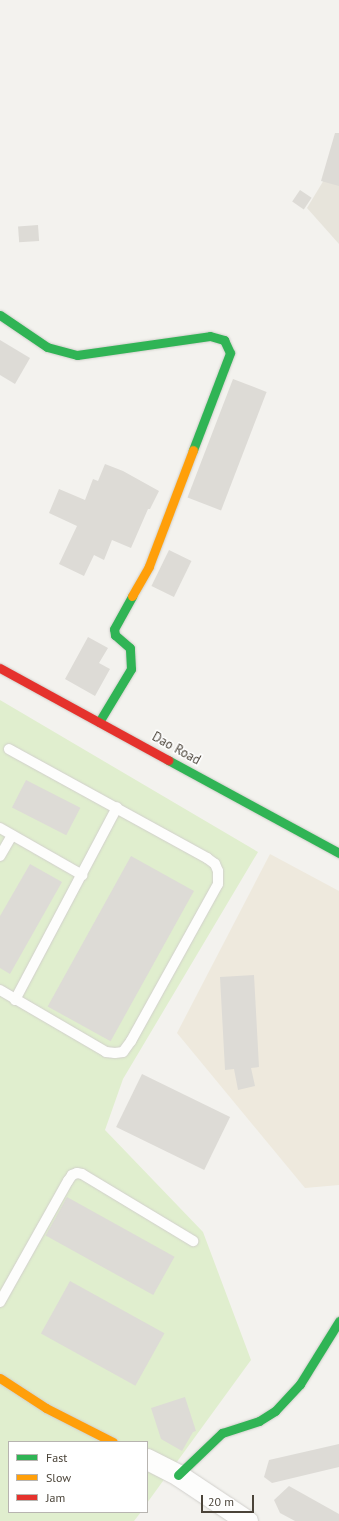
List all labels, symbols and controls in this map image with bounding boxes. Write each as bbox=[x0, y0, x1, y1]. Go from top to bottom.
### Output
street label: Dao Road bbox=[149, 729, 203, 769]
legend bbox=[8, 1441, 148, 1513]
text: Fast bbox=[46, 1450, 67, 1465]
text: Slow bbox=[46, 1470, 71, 1485]
scale bar bbox=[203, 1487, 256, 1513]
text: Jam bbox=[46, 1490, 65, 1505]
text: 20 m bbox=[208, 1494, 234, 1509]

